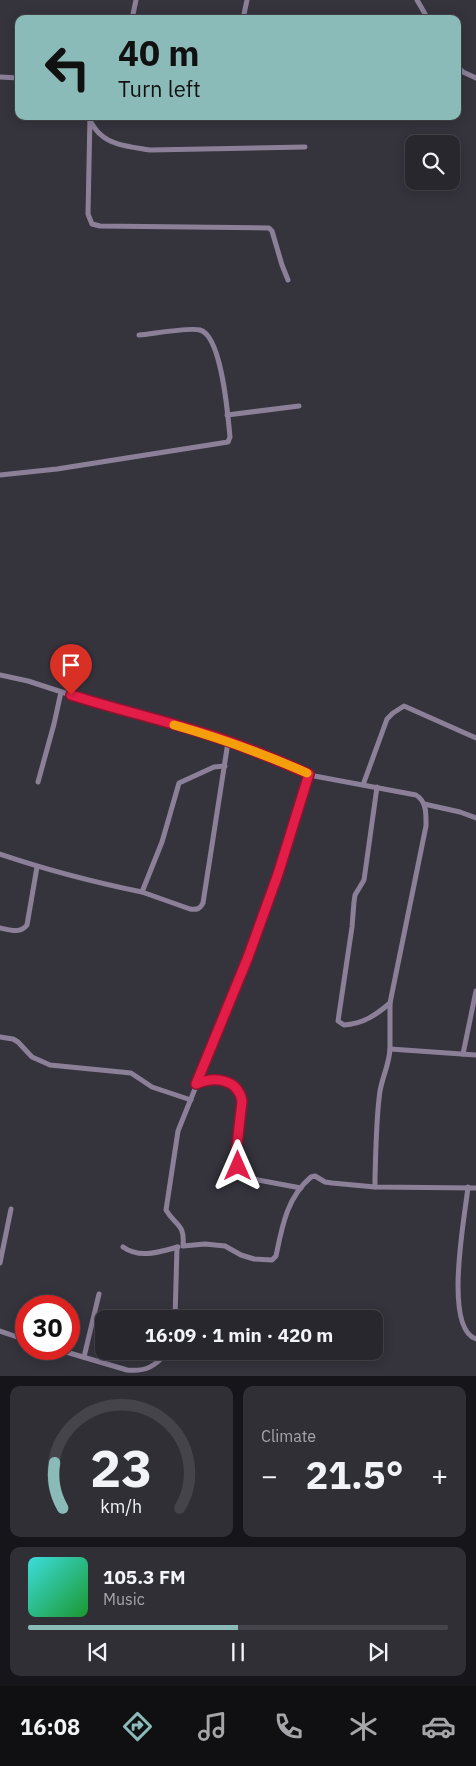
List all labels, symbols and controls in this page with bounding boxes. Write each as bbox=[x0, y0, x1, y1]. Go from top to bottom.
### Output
text: 40 m bbox=[118, 30, 200, 76]
icon: left bbox=[35, 35, 100, 100]
text: Turn left bbox=[118, 74, 201, 103]
map controls bbox=[405, 135, 460, 190]
button: search bbox=[405, 135, 460, 190]
pin bbox=[50, 644, 92, 695]
icon: arrive bbox=[57, 651, 85, 679]
position arrow bbox=[211, 1139, 263, 1191]
speed limit sign: 30 bbox=[15, 1295, 80, 1360]
text: 16:09 · 1 min · 420 m bbox=[145, 1323, 333, 1347]
text: Climate bbox=[261, 1426, 316, 1446]
text: 23 bbox=[90, 1434, 153, 1501]
text: 21.5° bbox=[305, 1450, 404, 1499]
text: − bbox=[261, 1457, 278, 1494]
text: + bbox=[431, 1457, 448, 1494]
text: km/h bbox=[101, 1495, 143, 1518]
text: 105.3 FM bbox=[103, 1565, 186, 1589]
text: Music bbox=[103, 1589, 145, 1609]
icon: previous bbox=[84, 1638, 112, 1666]
icon: pause bbox=[224, 1638, 252, 1666]
icon: next bbox=[364, 1638, 392, 1666]
icon: directions bbox=[120, 1709, 155, 1744]
icon: music bbox=[195, 1709, 230, 1744]
icon: phone bbox=[271, 1709, 306, 1744]
icon: climate bbox=[346, 1709, 381, 1744]
icon: car bbox=[421, 1709, 456, 1744]
text: 16:08 bbox=[20, 1712, 80, 1741]

